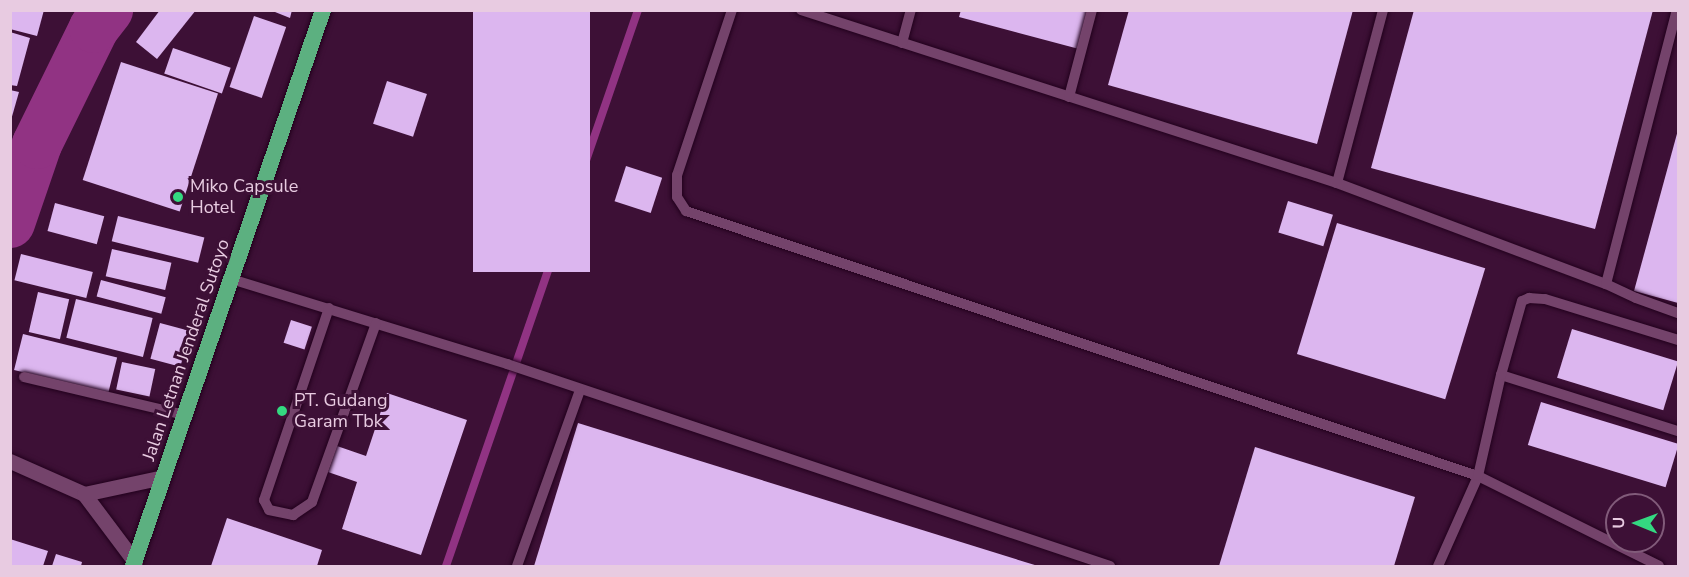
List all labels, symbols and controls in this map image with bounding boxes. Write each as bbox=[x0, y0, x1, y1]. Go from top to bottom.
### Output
place label: Miko Capsule Hotel bbox=[190, 176, 298, 219]
marker: Miko Capsule Hotel bbox=[171, 190, 185, 204]
street label: Jalan Letnan Jenderal Sutoyo bbox=[138, 236, 234, 464]
place label: PT. Gudang Garam Tbk bbox=[294, 390, 388, 432]
marker: PT. Gudang Garam Tbk bbox=[275, 404, 289, 418]
north arrow bbox=[1605, 493, 1665, 553]
text: U bbox=[1608, 517, 1630, 529]

